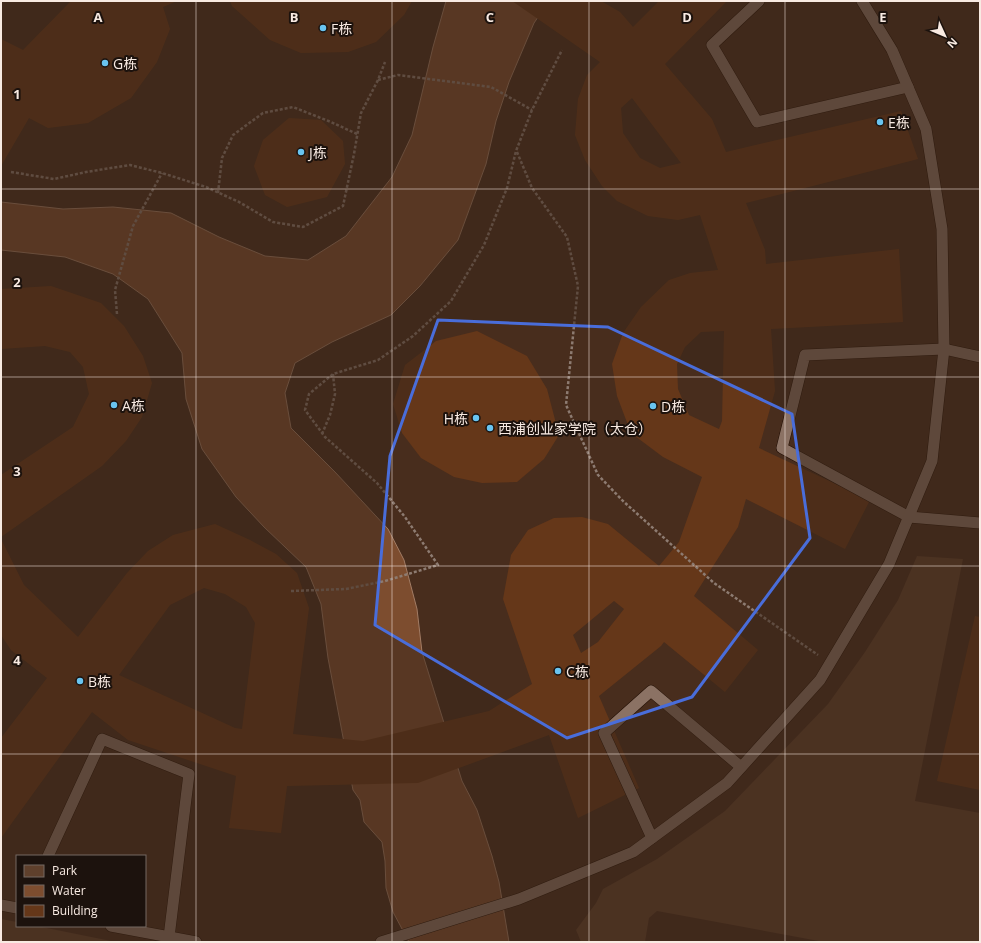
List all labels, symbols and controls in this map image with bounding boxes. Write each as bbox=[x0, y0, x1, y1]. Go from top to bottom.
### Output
text: A bbox=[94, 8, 103, 26]
text: B bbox=[290, 8, 299, 26]
text: C bbox=[486, 8, 494, 26]
text: D bbox=[682, 8, 692, 26]
text: E bbox=[879, 8, 887, 26]
north arrow bbox=[925, 16, 965, 56]
place label: F栋 bbox=[331, 19, 352, 38]
marker: F栋 bbox=[318, 23, 328, 33]
text: N bbox=[944, 35, 961, 52]
place label: G栋 bbox=[113, 54, 137, 73]
marker: G栋 bbox=[100, 58, 110, 68]
text: 1 bbox=[13, 85, 21, 103]
place label: E栋 bbox=[888, 113, 910, 132]
marker: E栋 bbox=[875, 117, 885, 127]
place label: J栋 bbox=[307, 143, 327, 162]
marker: J栋 bbox=[296, 147, 306, 157]
text: 2 bbox=[13, 273, 21, 291]
place label: A栋 bbox=[122, 396, 145, 415]
place label: D栋 bbox=[661, 397, 685, 416]
marker: A栋 bbox=[109, 400, 119, 410]
marker: D栋 bbox=[648, 401, 658, 411]
place label: H栋 bbox=[444, 409, 468, 428]
marker: H栋 bbox=[471, 413, 481, 423]
place label: 西浦创业家学院（太仓） bbox=[498, 419, 652, 438]
marker: 西浦创业家学院（太仓） bbox=[485, 423, 495, 433]
text: 3 bbox=[13, 462, 21, 480]
text: 4 bbox=[13, 651, 21, 669]
place label: C栋 bbox=[566, 662, 589, 681]
marker: C栋 bbox=[553, 666, 563, 676]
place label: B栋 bbox=[88, 672, 111, 691]
marker: B栋 bbox=[75, 676, 85, 686]
legend bbox=[16, 855, 146, 927]
text: Park bbox=[52, 862, 78, 879]
text: Water bbox=[52, 882, 86, 899]
text: Building bbox=[52, 902, 98, 919]

